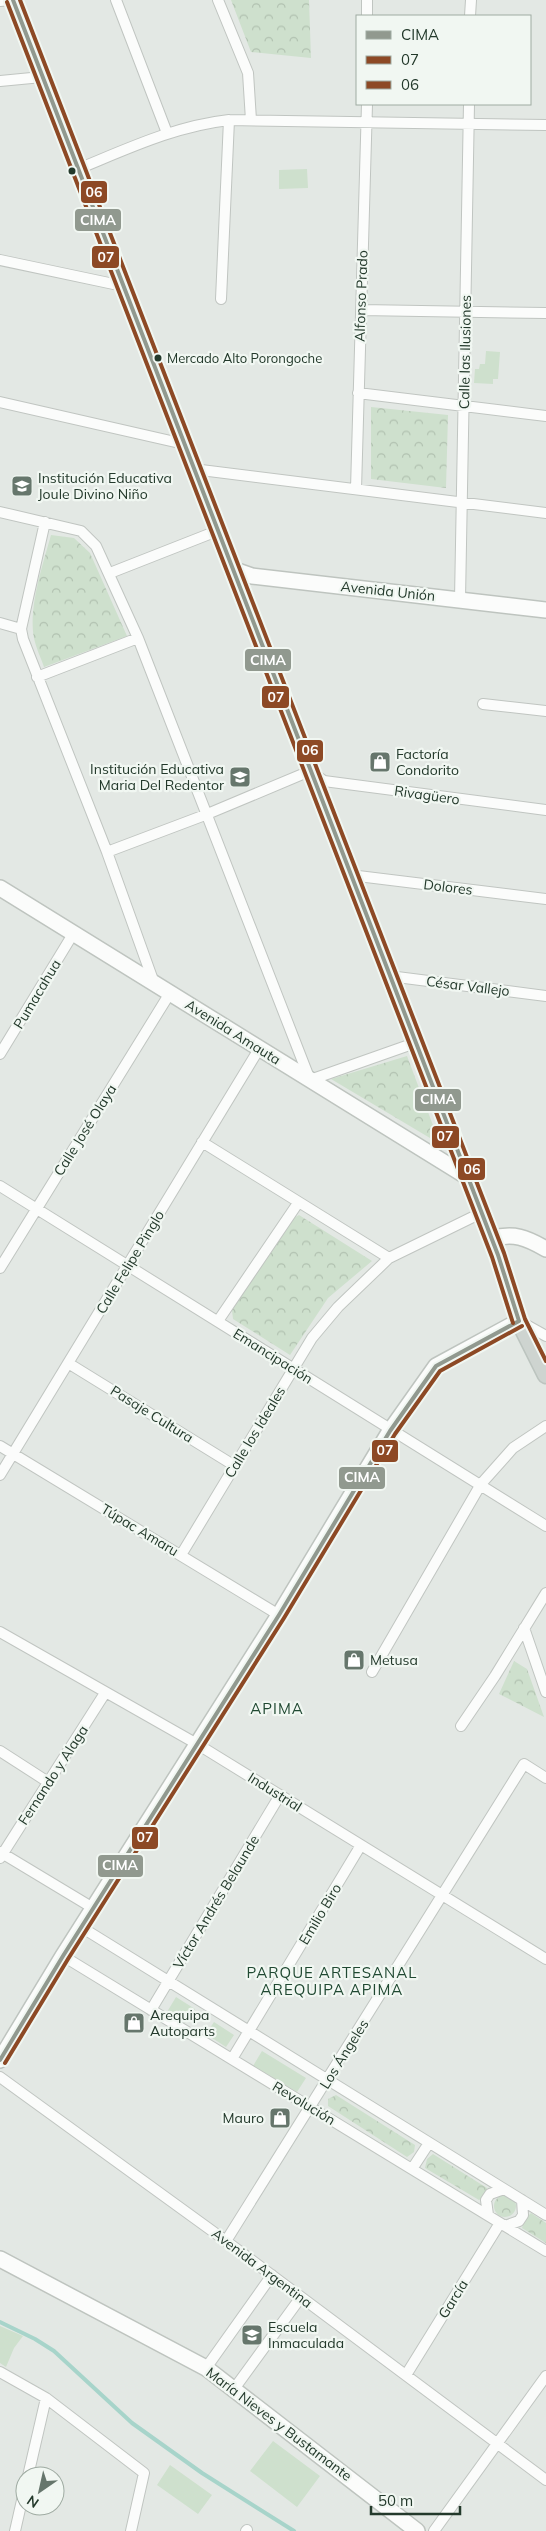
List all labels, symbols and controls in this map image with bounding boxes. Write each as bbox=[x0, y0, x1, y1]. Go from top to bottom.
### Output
legend bbox=[356, 15, 531, 105]
text: CIMA bbox=[401, 25, 439, 44]
text: 07 bbox=[401, 50, 419, 69]
text: 06 bbox=[401, 75, 419, 94]
unlabelled marker bbox=[67, 166, 77, 176]
line badge: 06 bbox=[80, 180, 108, 204]
text: 06 bbox=[86, 183, 102, 201]
line badge: CIMA bbox=[74, 208, 122, 232]
text: CIMA bbox=[80, 211, 117, 229]
line badge: 07 bbox=[91, 245, 120, 269]
text: 07 bbox=[98, 248, 114, 266]
street label: Alfonso Prado bbox=[350, 250, 372, 342]
street label: Calle las Ilusiones bbox=[455, 295, 475, 409]
place label: Mercado Alto Porongoche bbox=[167, 350, 322, 366]
marker: Mercado Alto Porongoche bbox=[153, 353, 163, 363]
place label: Institución Educativa Joule Divino Niño bbox=[38, 469, 172, 503]
school or university icon: Institución Educativa Joule Divino Niño bbox=[10, 474, 34, 498]
street label: Avenida Unión bbox=[340, 577, 436, 605]
line badge: CIMA bbox=[244, 648, 292, 672]
text: CIMA bbox=[250, 651, 287, 669]
line badge: 07 bbox=[261, 685, 290, 709]
text: 07 bbox=[268, 688, 284, 706]
line badge: 06 bbox=[296, 739, 324, 763]
text: 06 bbox=[302, 741, 318, 759]
place label: Factoría Condorito bbox=[396, 745, 459, 779]
shop icon: Factoría Condorito bbox=[368, 750, 392, 774]
place label: Institución Educativa Maria Del Redentor bbox=[90, 760, 225, 794]
school or university icon: Institución Educativa Maria Del Redentor bbox=[228, 765, 252, 789]
street label: Rivagüero bbox=[393, 782, 461, 808]
street label: Dolores bbox=[422, 875, 474, 899]
street label: Pumacahua bbox=[9, 956, 65, 1032]
street label: César Vallejo bbox=[425, 972, 511, 1000]
street label: Avenida Amauta bbox=[182, 995, 284, 1069]
street label: Calle José Olaya bbox=[50, 1081, 120, 1179]
line badge: CIMA bbox=[414, 1088, 462, 1112]
text: CIMA bbox=[420, 1090, 457, 1108]
line badge: 07 bbox=[431, 1125, 460, 1149]
text: 07 bbox=[437, 1127, 453, 1145]
line badge: 06 bbox=[457, 1157, 486, 1181]
text: 06 bbox=[464, 1160, 480, 1178]
street label: Calle Felipe Pinglo bbox=[92, 1207, 168, 1317]
street label: Emancipación bbox=[230, 1324, 316, 1388]
street label: Pasaje Cultura bbox=[107, 1381, 197, 1447]
street label: Calle los Ideales bbox=[221, 1383, 289, 1481]
line badge: 07 bbox=[371, 1439, 399, 1463]
text: 07 bbox=[377, 1441, 393, 1459]
line badge: CIMA bbox=[338, 1466, 386, 1490]
text: CIMA bbox=[344, 1468, 381, 1486]
street label: Túpac Amaru bbox=[98, 1500, 182, 1560]
shop icon: Metusa bbox=[342, 1648, 366, 1672]
place label: Metusa bbox=[370, 1651, 418, 1669]
district label: APIMA bbox=[250, 1699, 304, 1718]
street label: Fernando y Alaga bbox=[14, 1722, 92, 1828]
street label: Industrial bbox=[245, 1768, 305, 1816]
line badge: 07 bbox=[131, 1826, 159, 1850]
text: 07 bbox=[137, 1828, 153, 1846]
street label: Víctor Andrés Belaunde bbox=[169, 1832, 263, 1972]
line badge: CIMA bbox=[97, 1854, 144, 1878]
text: CIMA bbox=[102, 1856, 139, 1874]
street label: Emilio Biro bbox=[295, 1880, 345, 1948]
district label: PARQUE ARTESANAL AREQUIPA APIMA bbox=[247, 1963, 417, 1999]
place label: Arequipa Autoparts bbox=[150, 2006, 215, 2040]
shop icon: Arequipa Autoparts bbox=[122, 2011, 146, 2035]
street label: Los Ángeles bbox=[316, 2016, 372, 2092]
street label: Revolución bbox=[269, 2077, 339, 2129]
shop icon: Mauro bbox=[268, 2106, 292, 2130]
place label: Mauro bbox=[223, 2109, 264, 2127]
street label: Avenida Argentina bbox=[208, 2224, 316, 2312]
street label: García bbox=[434, 2276, 472, 2322]
place label: Escuela Inmaculada bbox=[268, 2318, 344, 2352]
school or university icon: Escuela Inmaculada bbox=[240, 2323, 264, 2347]
street label: María Nieves y Bustamante bbox=[203, 2363, 355, 2485]
north arrow bbox=[15, 2466, 65, 2516]
scale bar bbox=[371, 2484, 460, 2516]
text: N bbox=[23, 2491, 42, 2512]
text: 50 m bbox=[378, 2491, 413, 2510]

